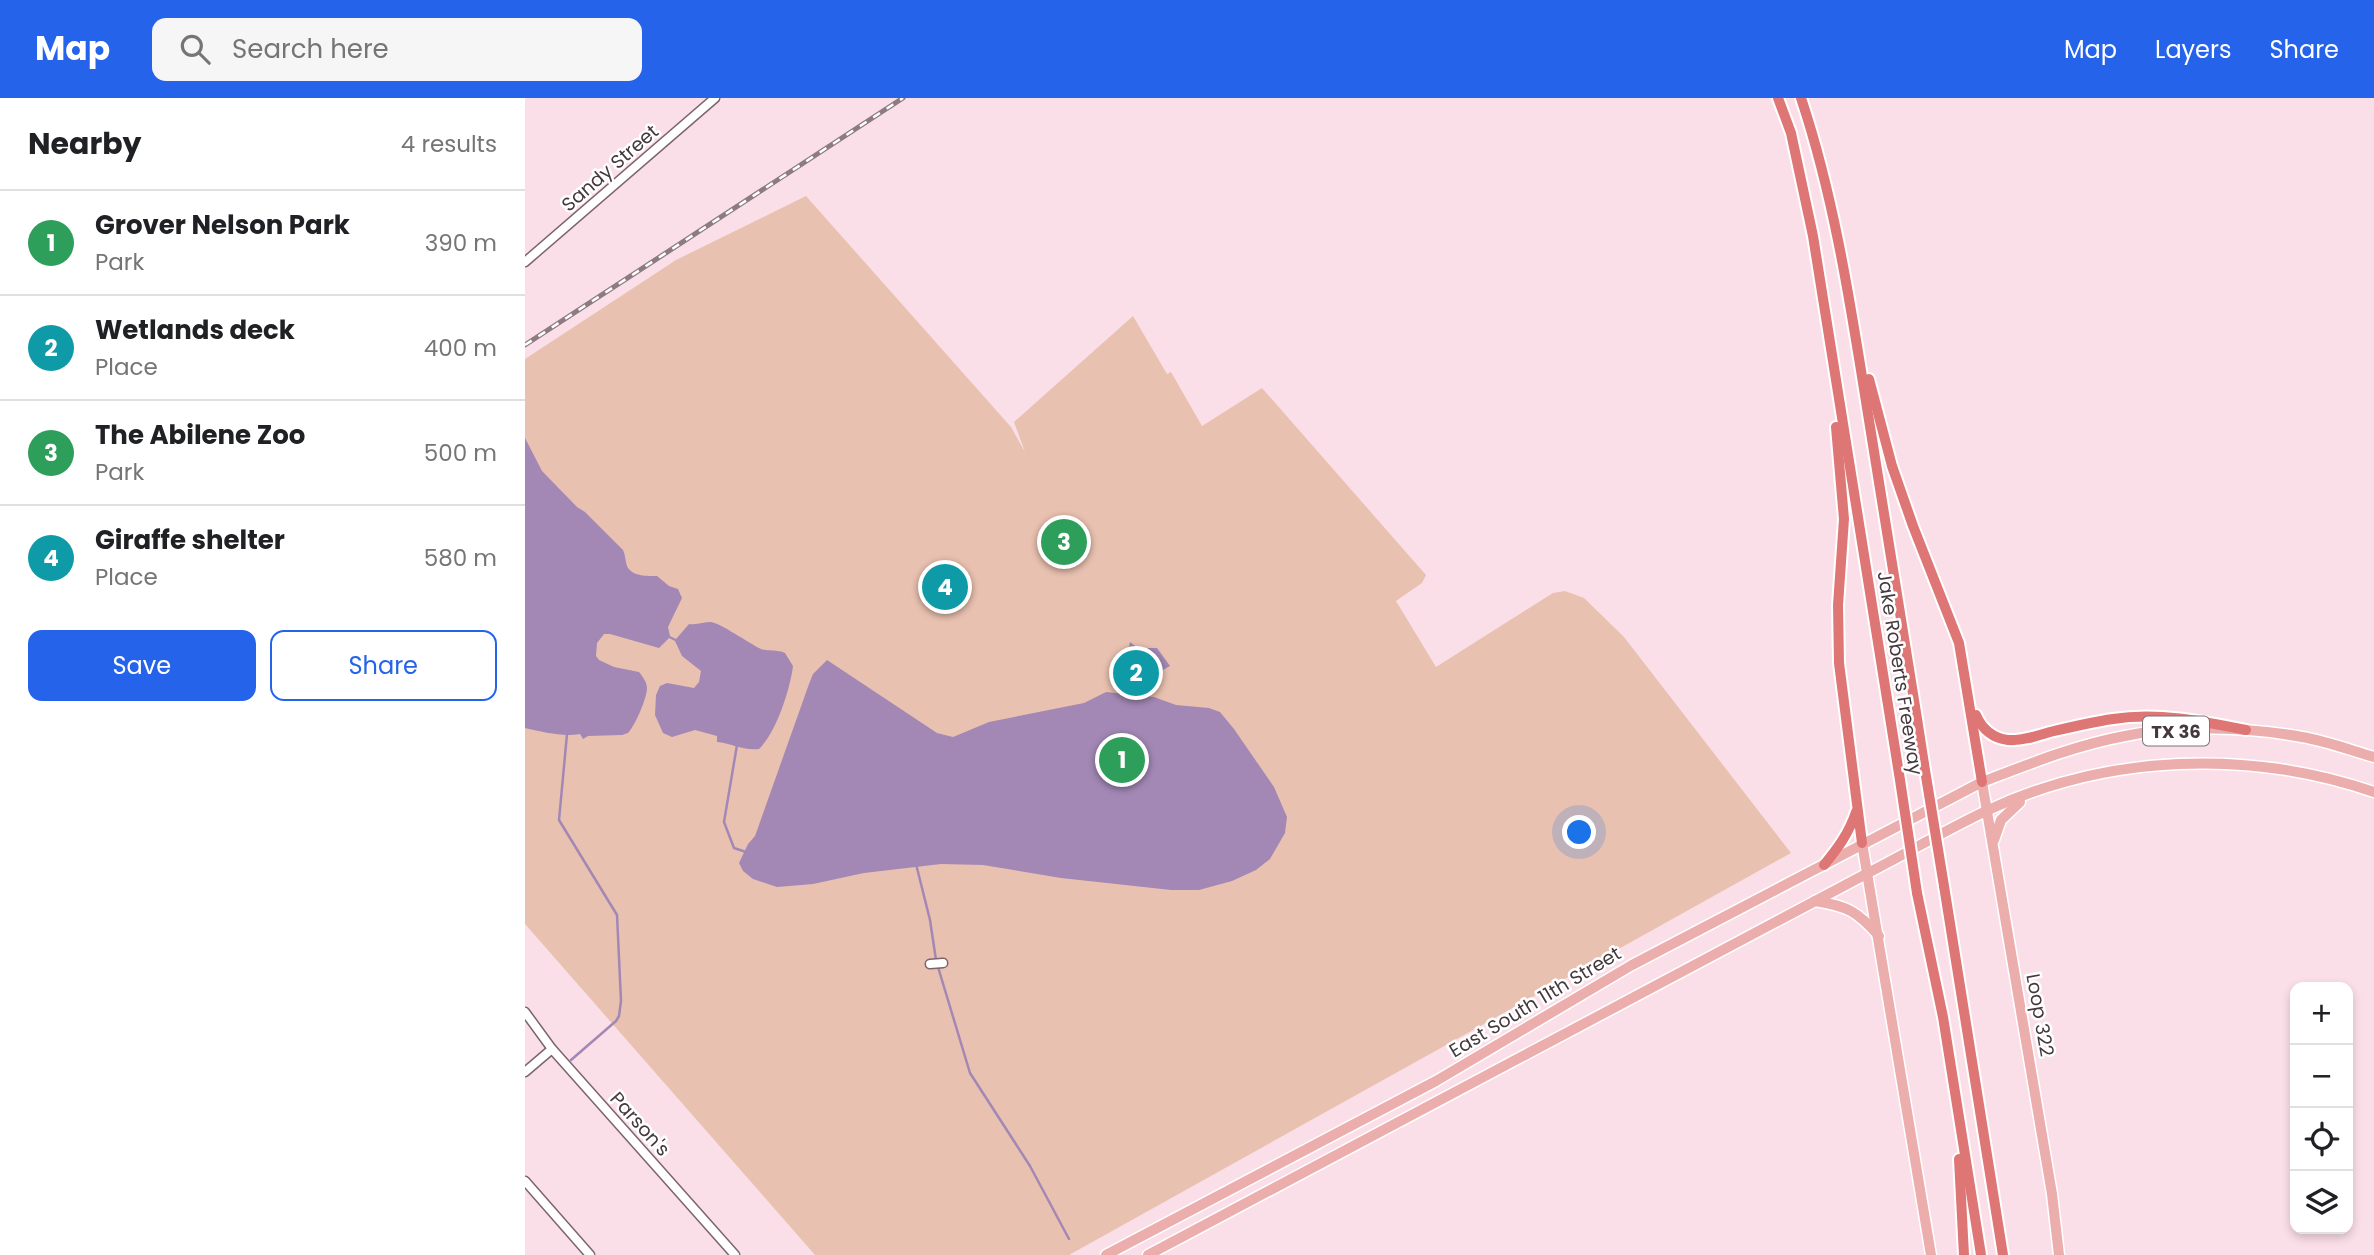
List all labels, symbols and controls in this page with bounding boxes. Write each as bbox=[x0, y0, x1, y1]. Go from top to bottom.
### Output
search box bbox=[152, 18, 642, 81]
text: Map bbox=[35, 25, 110, 72]
icon: search bbox=[176, 30, 214, 68]
text: Search here bbox=[232, 31, 389, 67]
text: Map bbox=[2064, 33, 2117, 66]
text: Layers bbox=[2155, 33, 2231, 66]
text: Share bbox=[2269, 33, 2339, 66]
street label: Sandy Street bbox=[556, 118, 664, 218]
text: Nearby bbox=[28, 122, 142, 165]
text: 4 results bbox=[401, 128, 497, 160]
text: Grover Nelson Park bbox=[95, 207, 350, 243]
text: 1 bbox=[47, 227, 55, 259]
text: 390 m bbox=[425, 227, 497, 259]
text: Park bbox=[95, 246, 144, 278]
text: Wetlands deck bbox=[95, 312, 295, 348]
text: 2 bbox=[44, 332, 58, 364]
text: 400 m bbox=[424, 332, 497, 364]
text: Place bbox=[95, 351, 158, 383]
text: The Abilene Zoo bbox=[95, 417, 305, 453]
text: 3 bbox=[44, 437, 58, 469]
text: 500 m bbox=[424, 437, 497, 469]
text: Park bbox=[95, 456, 144, 488]
pin: 3 bbox=[1041, 516, 1087, 568]
text: Giraffe shelter bbox=[95, 522, 285, 558]
text: 4 bbox=[43, 542, 59, 574]
text: 580 m bbox=[424, 542, 497, 574]
text: Place bbox=[95, 561, 158, 593]
pin: 4 bbox=[922, 561, 968, 613]
street label: Jake Roberts Freeway bbox=[1871, 569, 1930, 777]
button: Save bbox=[28, 630, 256, 701]
button: Share bbox=[270, 630, 497, 701]
pin: 2 bbox=[1113, 647, 1159, 699]
road number: TX 36 bbox=[2143, 716, 2209, 746]
pin: 1 bbox=[1099, 734, 1145, 786]
your location bbox=[1562, 815, 1596, 849]
street label: East South 11th Street bbox=[1444, 940, 1626, 1064]
street label: Loop 322 bbox=[2019, 972, 2061, 1059]
map controls bbox=[2290, 982, 2353, 1234]
button: + bbox=[2290, 982, 2353, 1045]
button: − bbox=[2290, 1045, 2353, 1108]
street label: Parson's bbox=[604, 1086, 676, 1162]
button: locate bbox=[2290, 1108, 2353, 1171]
button: layers bbox=[2290, 1171, 2353, 1234]

